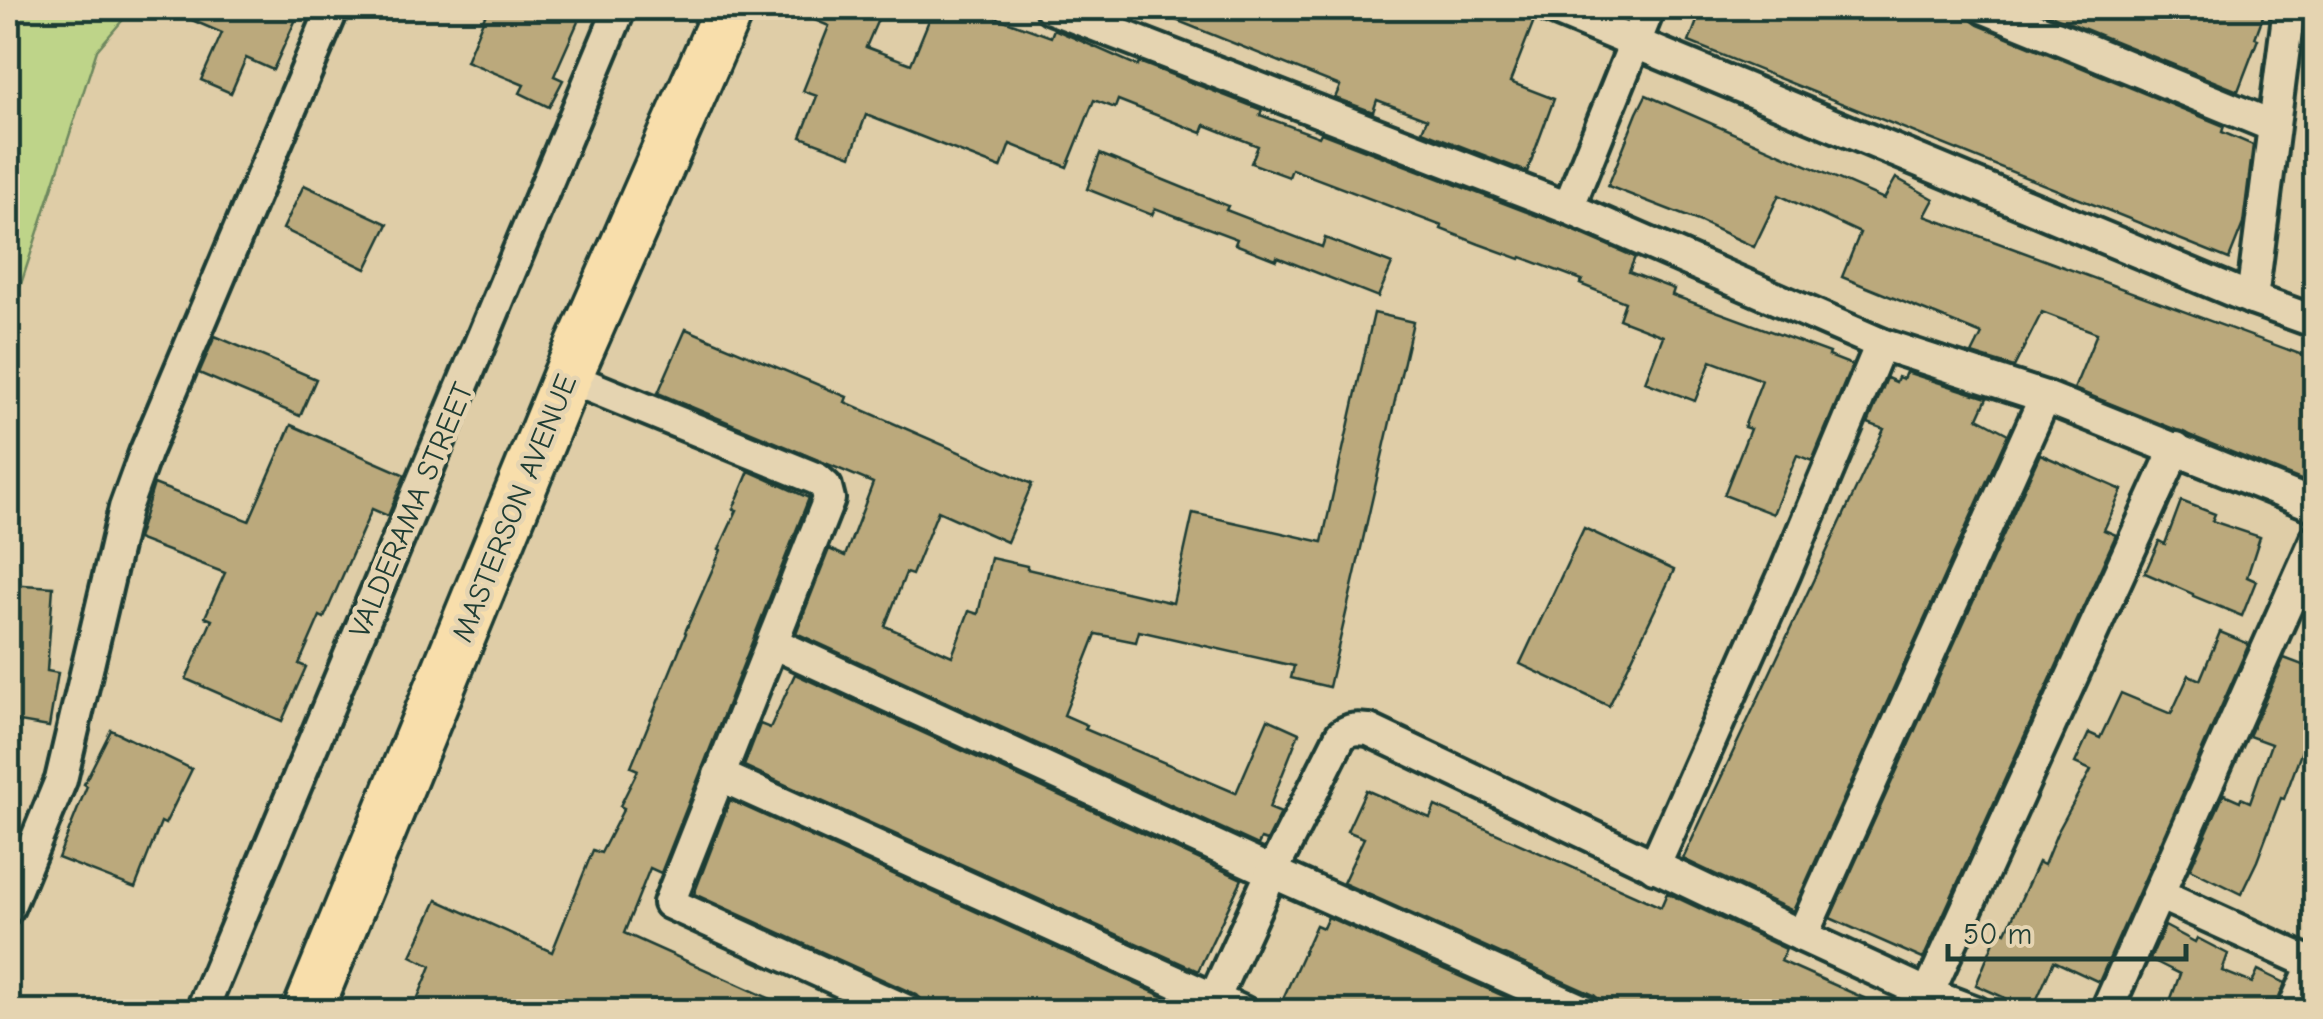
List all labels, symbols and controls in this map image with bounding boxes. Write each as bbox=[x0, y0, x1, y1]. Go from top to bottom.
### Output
street label: MASTERSON AVENUE bbox=[445, 369, 584, 647]
street label: VALDERAMA STREET bbox=[342, 377, 481, 643]
scale bar bbox=[1948, 899, 2186, 961]
text: 50 m bbox=[1963, 917, 2032, 952]

